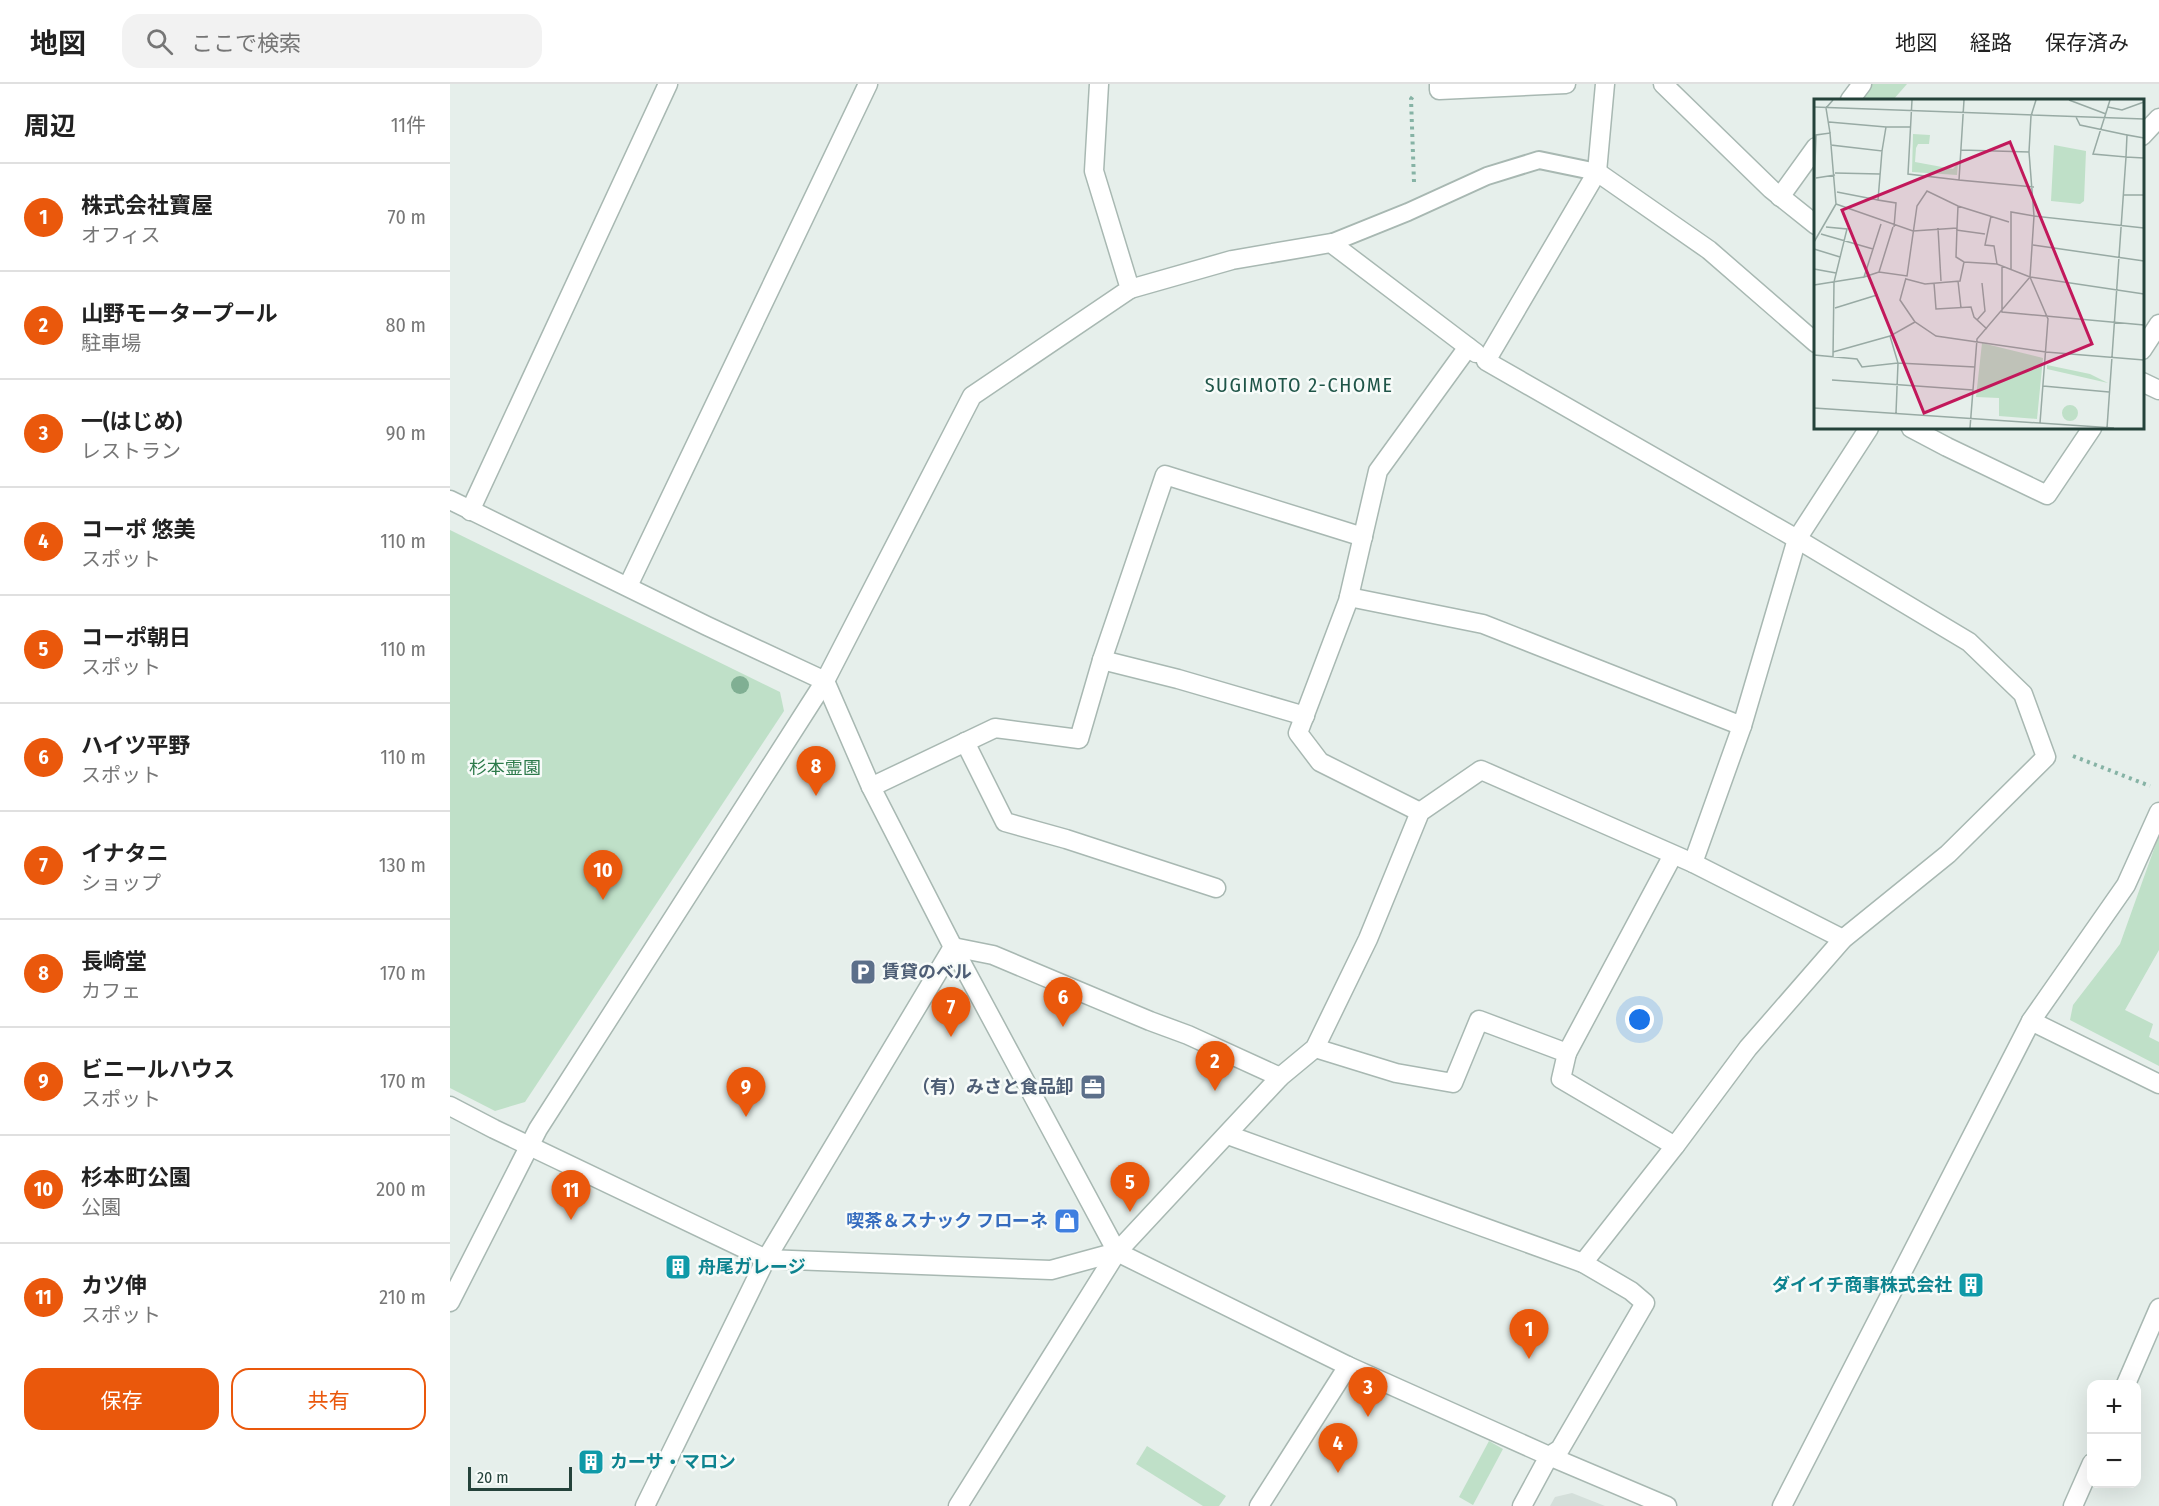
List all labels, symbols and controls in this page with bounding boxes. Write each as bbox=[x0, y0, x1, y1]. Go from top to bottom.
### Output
search box bbox=[122, 14, 542, 68]
icon: search bbox=[143, 25, 176, 58]
text: 地図 bbox=[30, 27, 86, 60]
text: ここで検索 bbox=[191, 30, 301, 57]
text: 地図 bbox=[1895, 30, 1937, 56]
text: 経路 bbox=[1970, 30, 2012, 56]
text: 保存済み bbox=[2045, 30, 2129, 56]
inset map bbox=[1814, 99, 2144, 429]
text: 周辺 bbox=[24, 111, 76, 142]
text: 11件 bbox=[391, 113, 426, 137]
text: 株式会社寶屋 bbox=[81, 192, 213, 219]
text: 1 bbox=[39, 205, 48, 229]
text: 70 m bbox=[388, 205, 426, 229]
text: オフィス bbox=[81, 223, 161, 247]
text: 山野モータープール bbox=[81, 300, 278, 327]
text: 2 bbox=[39, 313, 48, 337]
text: 80 m bbox=[386, 313, 426, 337]
text: 駐車場 bbox=[81, 331, 141, 355]
district label: SUGIMOTO 2-CHOME bbox=[1205, 373, 1393, 397]
text: 一(はじめ) bbox=[81, 408, 182, 435]
text: 3 bbox=[39, 421, 48, 445]
text: 90 m bbox=[386, 421, 426, 445]
text: レストラン bbox=[81, 439, 181, 463]
text: コーポ 悠美 bbox=[81, 516, 196, 543]
text: 4 bbox=[38, 529, 49, 553]
text: 110 m bbox=[380, 529, 426, 553]
text: スポット bbox=[81, 547, 161, 571]
text: コーポ朝日 bbox=[81, 624, 191, 651]
text: 5 bbox=[39, 637, 48, 661]
text: 110 m bbox=[380, 637, 426, 661]
text: スポット bbox=[81, 655, 161, 679]
text: ハイツ平野 bbox=[81, 732, 191, 759]
text: 6 bbox=[38, 745, 49, 769]
text: 110 m bbox=[380, 745, 426, 769]
pin: 8 bbox=[796, 746, 836, 796]
park label: 杉本霊園 bbox=[469, 757, 541, 779]
text: スポット bbox=[81, 763, 161, 787]
text: イナタニ bbox=[81, 840, 169, 867]
pin: 10 bbox=[584, 850, 622, 900]
text: 7 bbox=[39, 853, 48, 877]
text: 130 m bbox=[379, 853, 426, 877]
text: ショップ bbox=[81, 871, 161, 895]
text: 長崎堂 bbox=[81, 948, 147, 975]
parking icon: 賃貸のベル bbox=[848, 957, 878, 987]
text: 8 bbox=[38, 961, 49, 985]
text: 170 m bbox=[380, 961, 426, 985]
place label: 賃貸のベル bbox=[882, 961, 972, 983]
pin: 6 bbox=[1044, 978, 1082, 1027]
text: カフェ bbox=[81, 979, 141, 1003]
pin: 7 bbox=[932, 988, 970, 1037]
your location bbox=[1625, 1005, 1654, 1034]
pin: 2 bbox=[1196, 1042, 1234, 1091]
text: ビニールハウス bbox=[81, 1056, 235, 1083]
pin: 9 bbox=[726, 1068, 766, 1117]
text: 9 bbox=[38, 1069, 49, 1093]
text: 170 m bbox=[380, 1069, 426, 1093]
office icon: （有）みさと食品卸 bbox=[1078, 1072, 1108, 1102]
place label: （有）みさと食品卸 bbox=[912, 1076, 1074, 1098]
text: スポット bbox=[81, 1087, 161, 1111]
pin: 5 bbox=[1110, 1162, 1150, 1212]
text: 杉本町公園 bbox=[81, 1164, 191, 1191]
pin: 11 bbox=[552, 1170, 590, 1220]
text: 10 bbox=[34, 1177, 53, 1201]
text: 200 m bbox=[376, 1177, 426, 1201]
text: 公園 bbox=[81, 1195, 121, 1219]
shop icon: 喫茶＆スナック フローネ bbox=[1052, 1206, 1082, 1236]
place label: 喫茶＆スナック フローネ bbox=[846, 1210, 1048, 1232]
building icon: 舟尾ガレージ bbox=[663, 1252, 693, 1282]
place label: 舟尾ガレージ bbox=[698, 1256, 806, 1278]
building icon: ダイイチ商事株式会社 bbox=[1956, 1270, 1986, 1300]
text: カツ伸 bbox=[81, 1272, 147, 1299]
place label: ダイイチ商事株式会社 bbox=[1772, 1274, 1952, 1296]
text: 11 bbox=[35, 1285, 52, 1309]
text: 210 m bbox=[379, 1285, 426, 1309]
text: スポット bbox=[81, 1303, 161, 1327]
pin: 1 bbox=[1510, 1310, 1548, 1359]
button: 保存 bbox=[24, 1368, 219, 1430]
button: 共有 bbox=[231, 1368, 426, 1430]
pin: 3 bbox=[1348, 1368, 1388, 1417]
map controls bbox=[2087, 1380, 2141, 1488]
button: + bbox=[2087, 1380, 2141, 1434]
pin: 4 bbox=[1318, 1424, 1358, 1473]
button: − bbox=[2087, 1434, 2141, 1488]
building icon: カーサ・マロン bbox=[576, 1447, 606, 1477]
place label: カーサ・マロン bbox=[610, 1451, 736, 1473]
scale bar bbox=[468, 1464, 572, 1492]
text: 20 m bbox=[477, 1468, 508, 1487]

